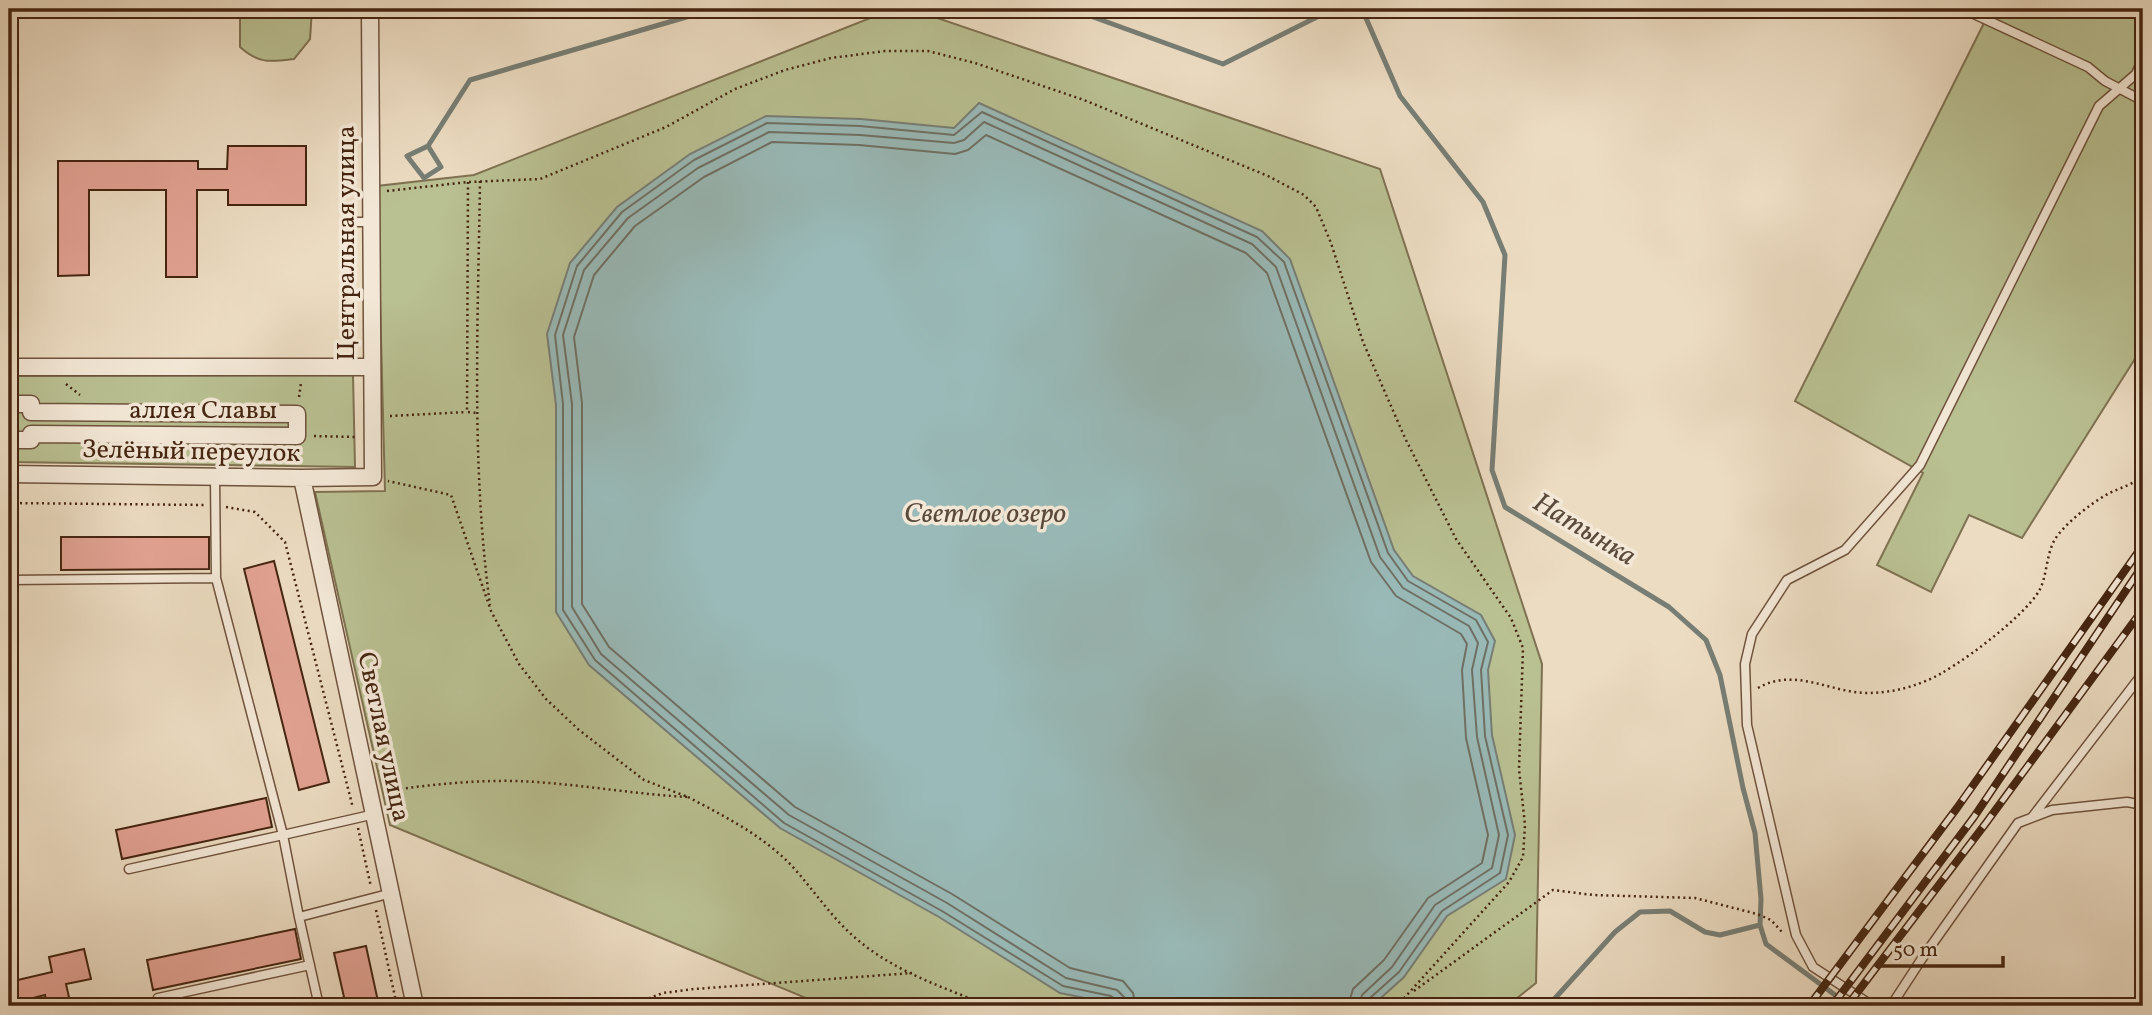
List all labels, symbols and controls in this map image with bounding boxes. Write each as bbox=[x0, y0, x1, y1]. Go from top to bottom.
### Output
street label: Центральная улица bbox=[329, 125, 365, 361]
street label: аллея Славы bbox=[129, 393, 277, 429]
street label: Зелёный переулок bbox=[81, 432, 301, 472]
water label: Натынка bbox=[1525, 484, 1643, 576]
water label: Светлое озеро bbox=[904, 495, 1066, 534]
street label: Светлая улица bbox=[347, 649, 419, 825]
scale bar bbox=[1882, 924, 2003, 968]
text: 50 m bbox=[1893, 936, 1938, 965]

